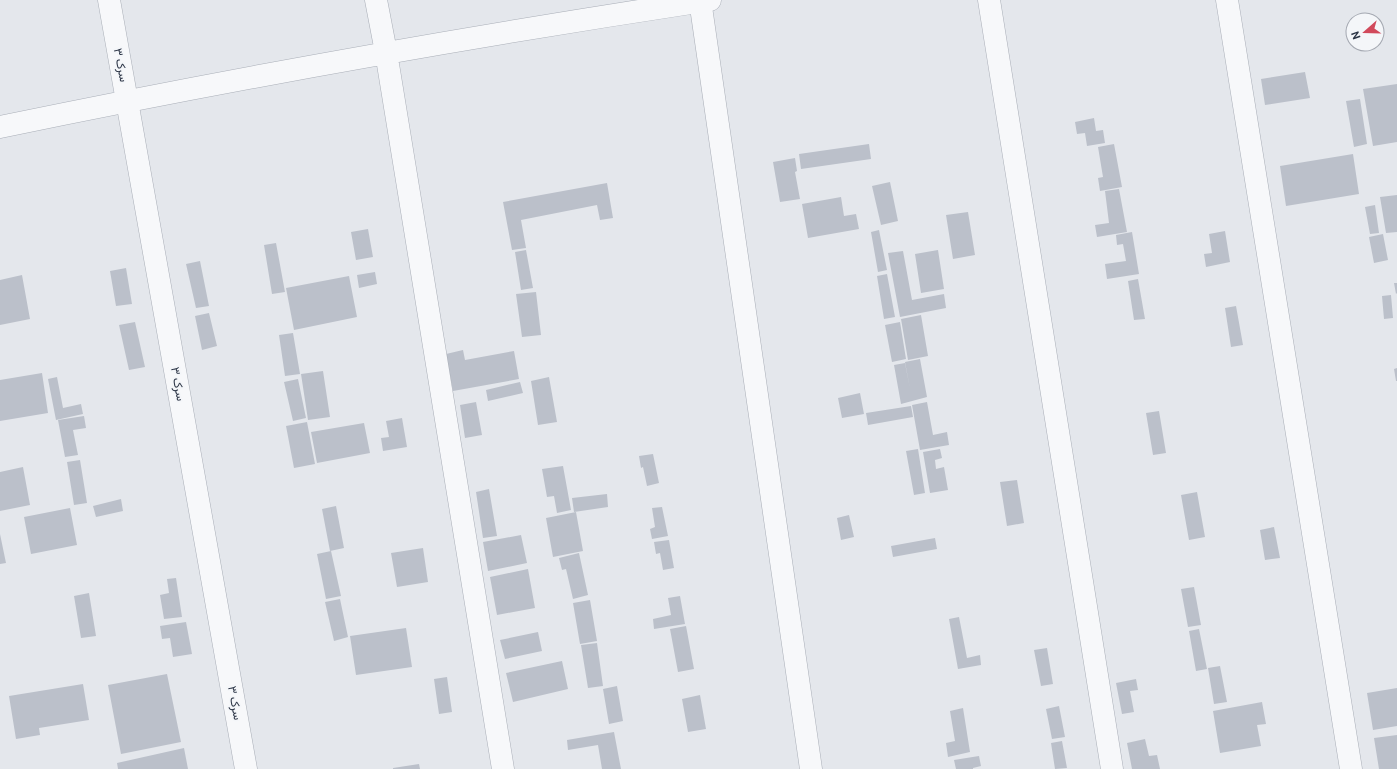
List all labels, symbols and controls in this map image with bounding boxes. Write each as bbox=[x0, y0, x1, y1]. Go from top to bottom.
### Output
north arrow bbox=[1345, 12, 1385, 52]
text: N bbox=[1349, 29, 1364, 41]
street label: سرک ۳ bbox=[109, 47, 131, 84]
street label: سرک ۳ bbox=[166, 366, 188, 402]
street label: سرک ۳ bbox=[223, 685, 245, 721]

